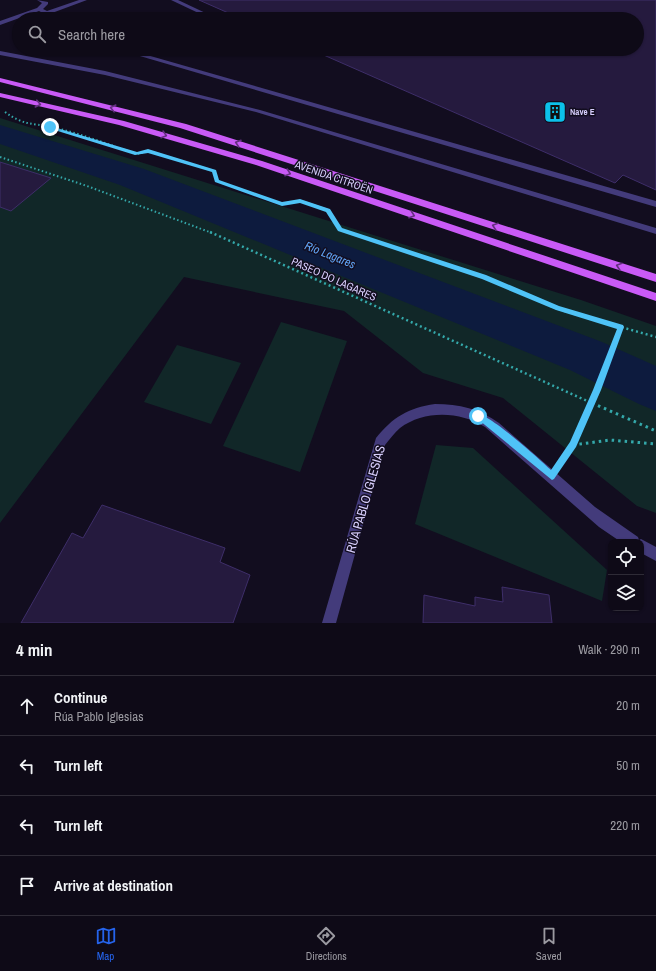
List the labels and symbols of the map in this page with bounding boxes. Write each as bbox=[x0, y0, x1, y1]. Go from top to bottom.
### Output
one-way arrow bbox=[35, 99, 41, 107]
building icon: Nave E bbox=[542, 99, 568, 125]
one-way arrow bbox=[110, 104, 117, 113]
place label: Nave E bbox=[570, 106, 595, 118]
route end bbox=[41, 118, 59, 136]
one-way arrow bbox=[160, 130, 167, 139]
one-way arrow bbox=[235, 140, 242, 148]
street label: AVENIDA CITROËN bbox=[292, 157, 375, 197]
one-way arrow bbox=[285, 168, 292, 177]
one-way arrow bbox=[408, 210, 415, 219]
one-way arrow bbox=[492, 222, 499, 231]
water label: Río Lagares bbox=[302, 238, 358, 272]
street label: PASEO DO LAGARES bbox=[289, 254, 379, 304]
one-way arrow bbox=[616, 262, 623, 271]
route start bbox=[469, 407, 487, 425]
street label: RÚA PABLO IGLESIAS bbox=[342, 443, 389, 555]

